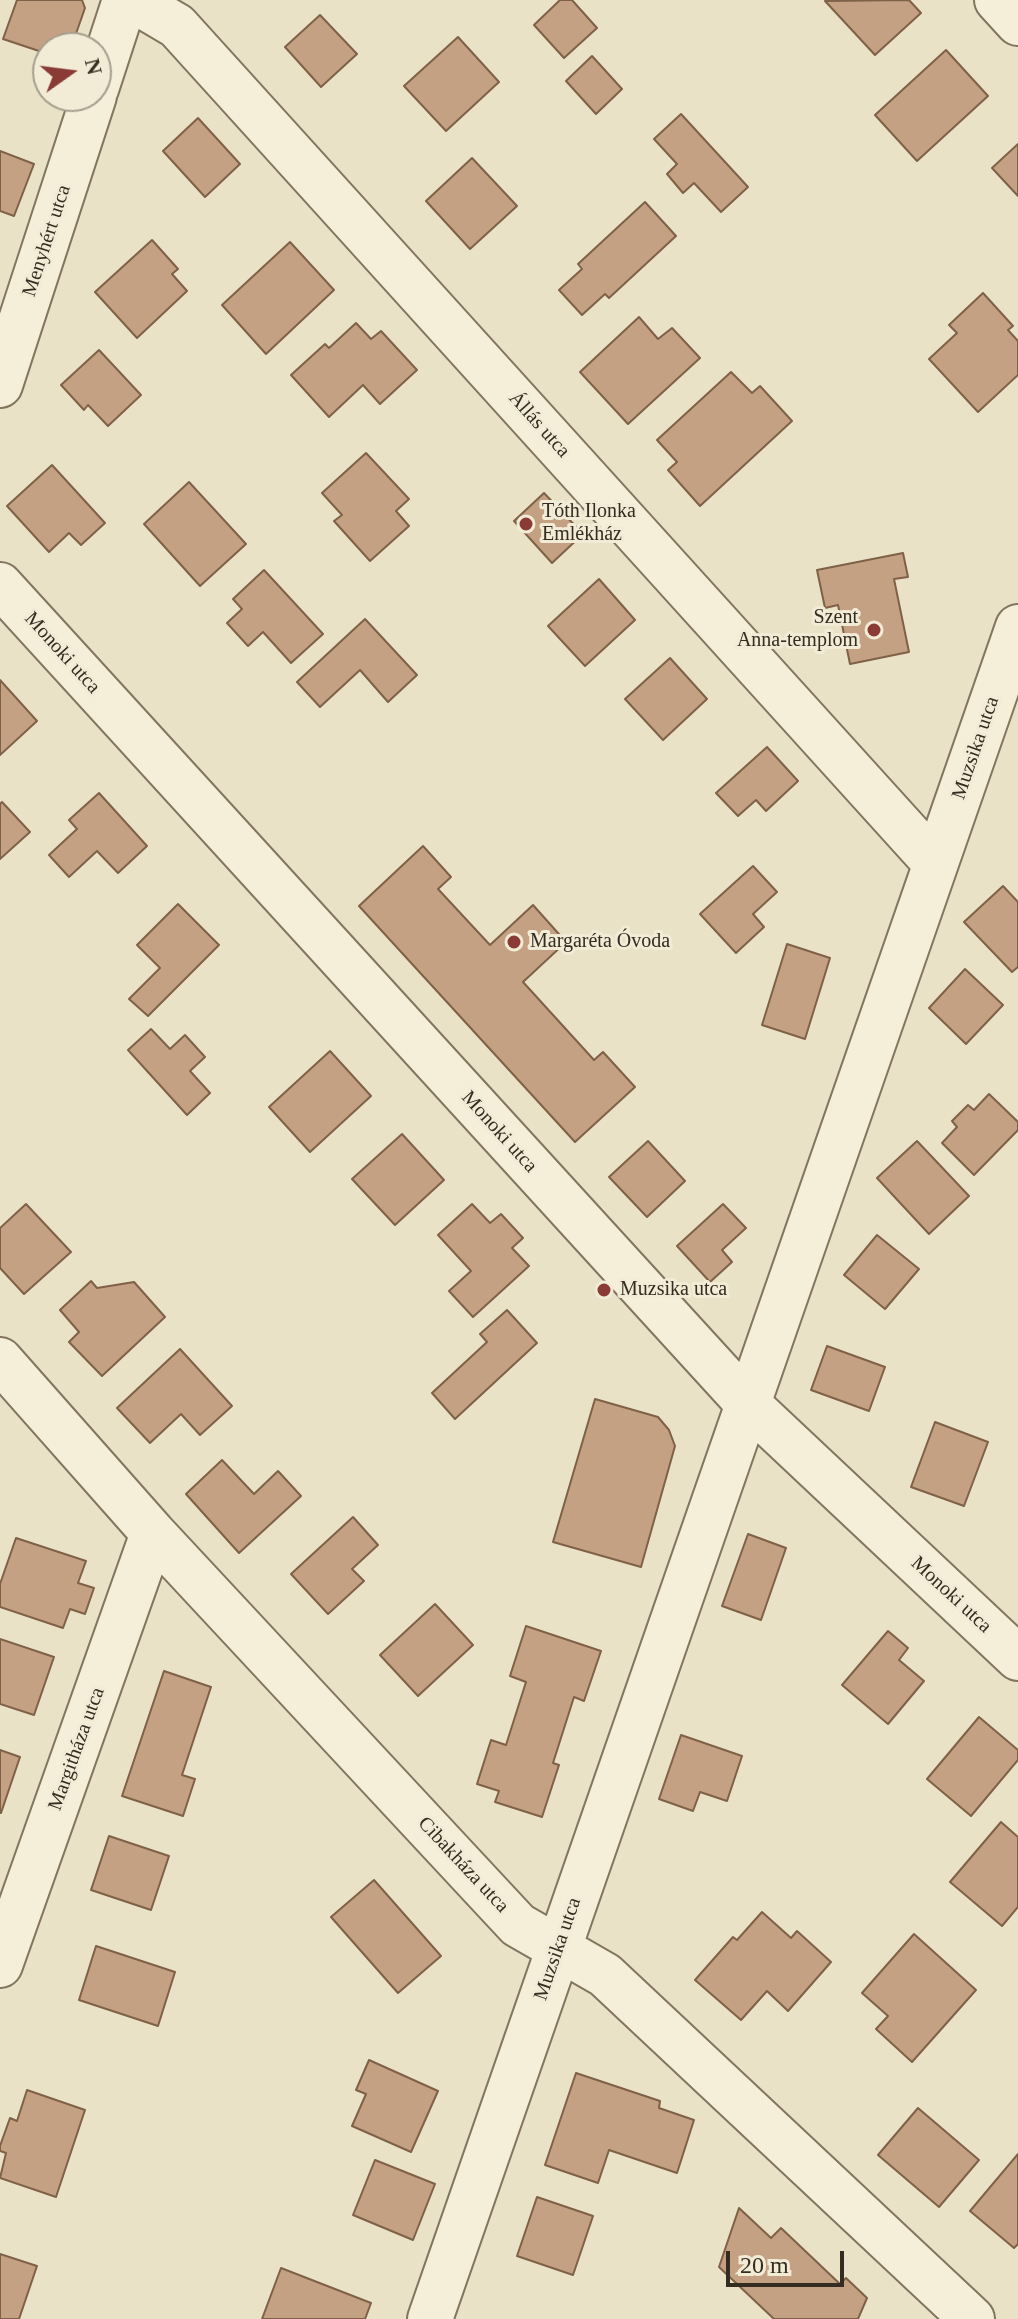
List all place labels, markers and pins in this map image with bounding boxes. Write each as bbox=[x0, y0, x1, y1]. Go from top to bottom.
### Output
place label: Tóth Ilonka Emlékház bbox=[542, 500, 636, 547]
marker: Tóth Ilonka Emlékház bbox=[517, 515, 535, 533]
place label: Szent Anna-templom bbox=[737, 606, 858, 653]
marker: Szent Anna-templom bbox=[865, 621, 883, 639]
place label: Margaréta Óvoda bbox=[530, 930, 670, 954]
marker: Margaréta Óvoda bbox=[505, 933, 523, 951]
place label: Muzsika utca bbox=[620, 1278, 727, 1302]
marker: Muzsika utca bbox=[595, 1281, 613, 1299]

